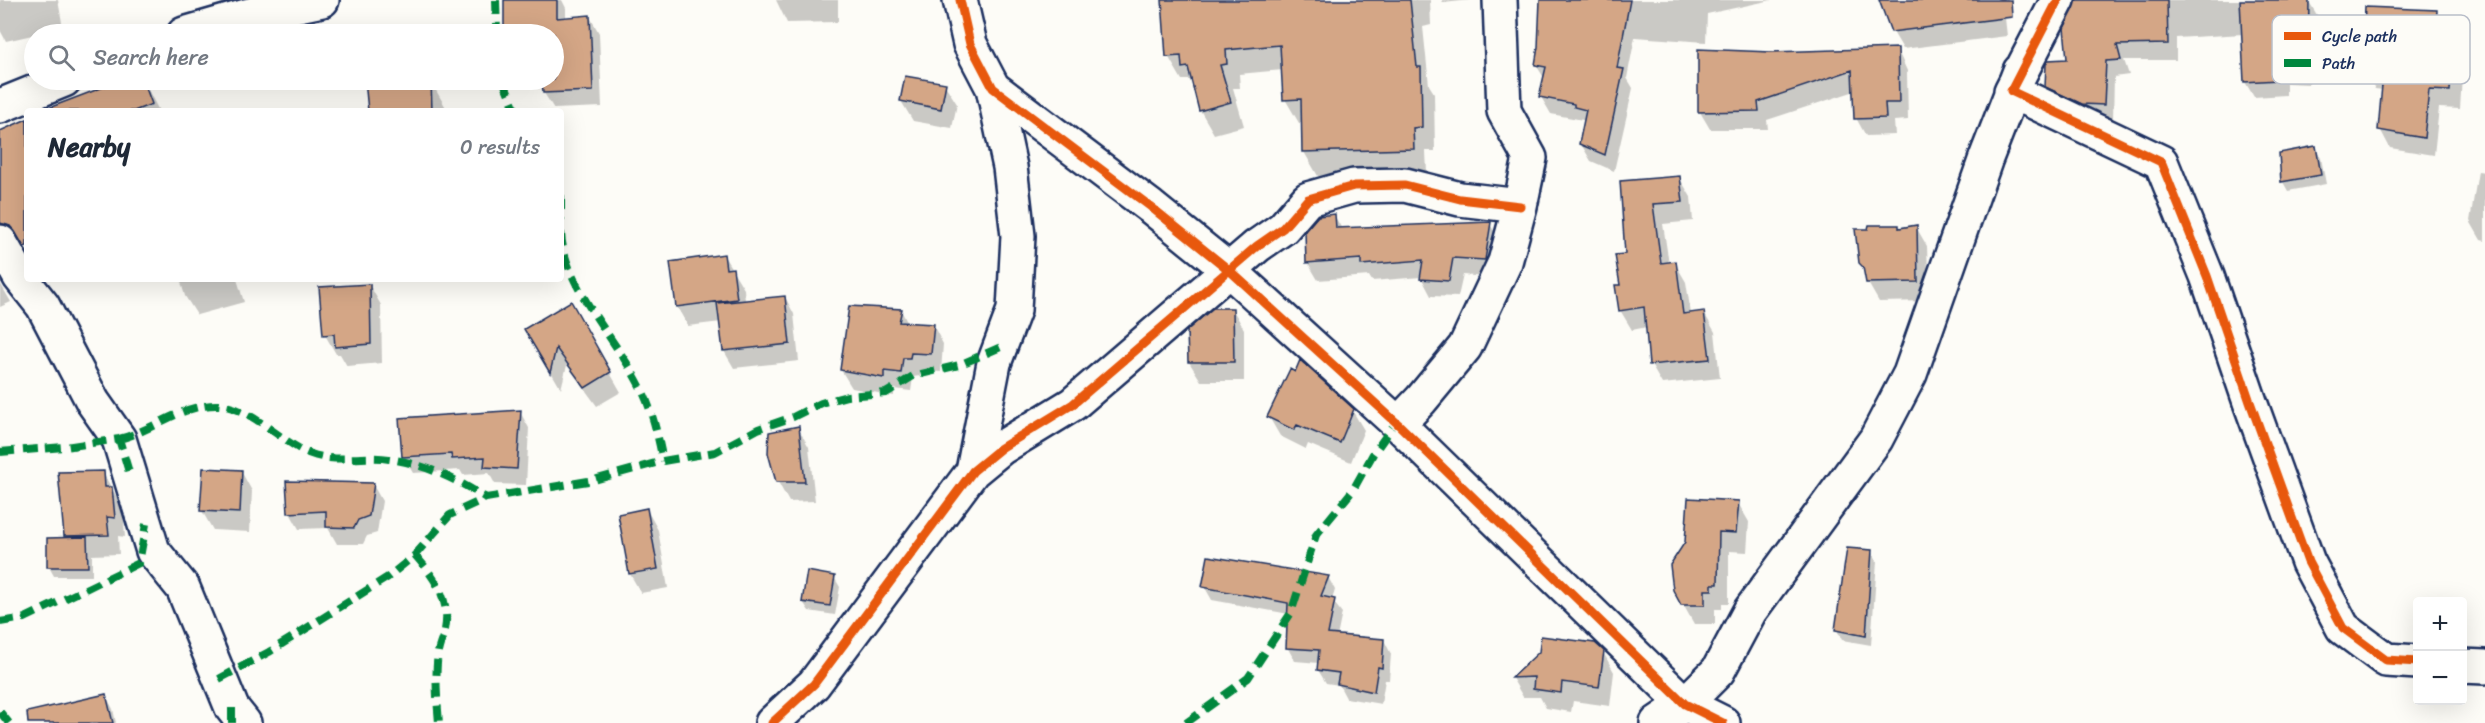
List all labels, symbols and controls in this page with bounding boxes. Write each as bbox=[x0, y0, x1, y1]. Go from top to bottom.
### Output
legend bbox=[2272, 15, 2470, 84]
text: Cycle path bbox=[2322, 22, 2397, 51]
search box bbox=[24, 24, 564, 90]
text: Search here bbox=[93, 38, 209, 77]
icon: search bbox=[45, 41, 78, 74]
text: Path bbox=[2322, 49, 2355, 78]
text: Nearby bbox=[48, 124, 130, 170]
text: 0 results bbox=[460, 130, 540, 165]
map controls bbox=[2413, 597, 2467, 705]
button: + bbox=[2413, 597, 2467, 651]
button: − bbox=[2413, 651, 2467, 705]

